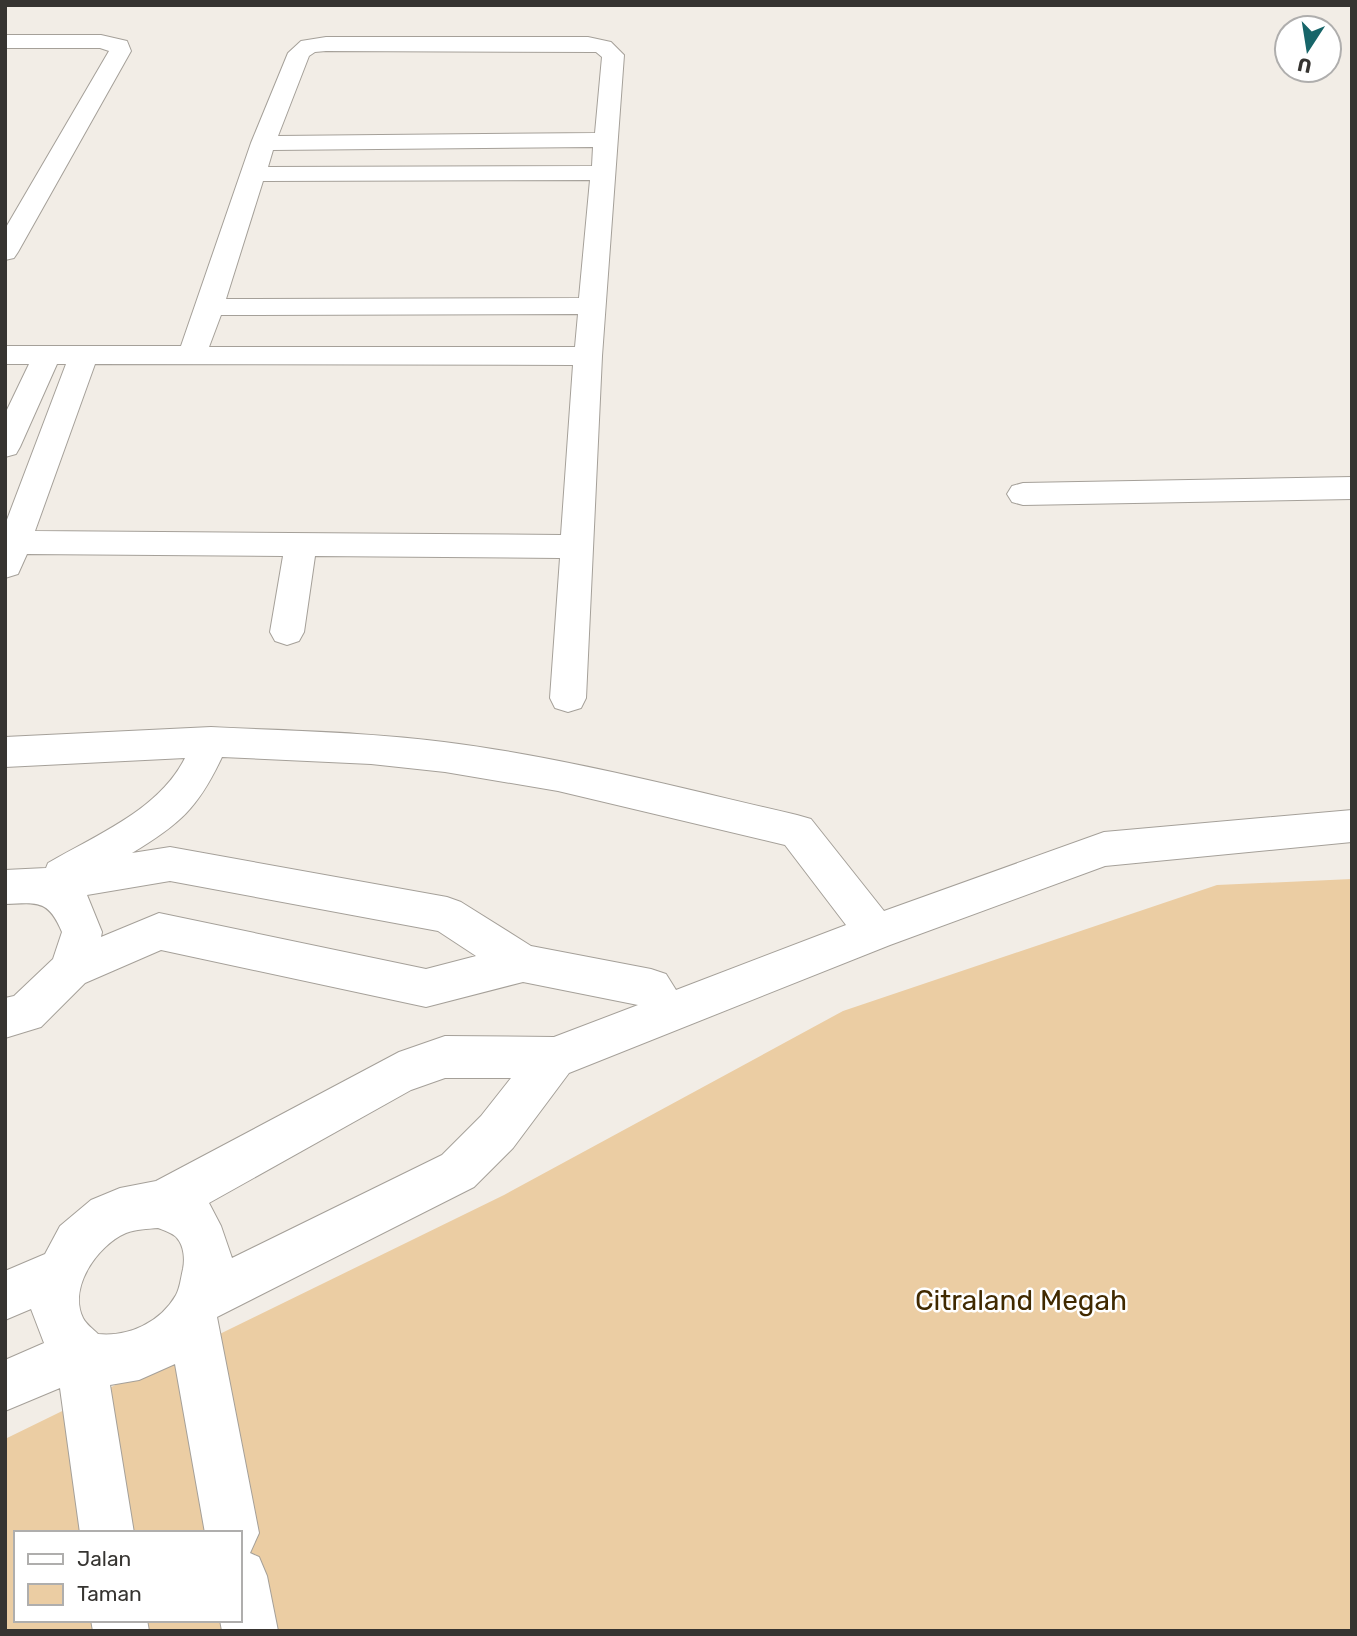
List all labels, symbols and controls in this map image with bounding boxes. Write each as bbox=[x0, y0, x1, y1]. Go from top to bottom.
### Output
north arrow bbox=[1273, 14, 1343, 84]
text: U bbox=[1295, 52, 1314, 78]
park label: Citraland Megah bbox=[915, 1284, 1127, 1317]
legend bbox=[14, 1531, 242, 1622]
text: Jalan bbox=[77, 1546, 131, 1571]
text: Taman bbox=[77, 1581, 142, 1606]

